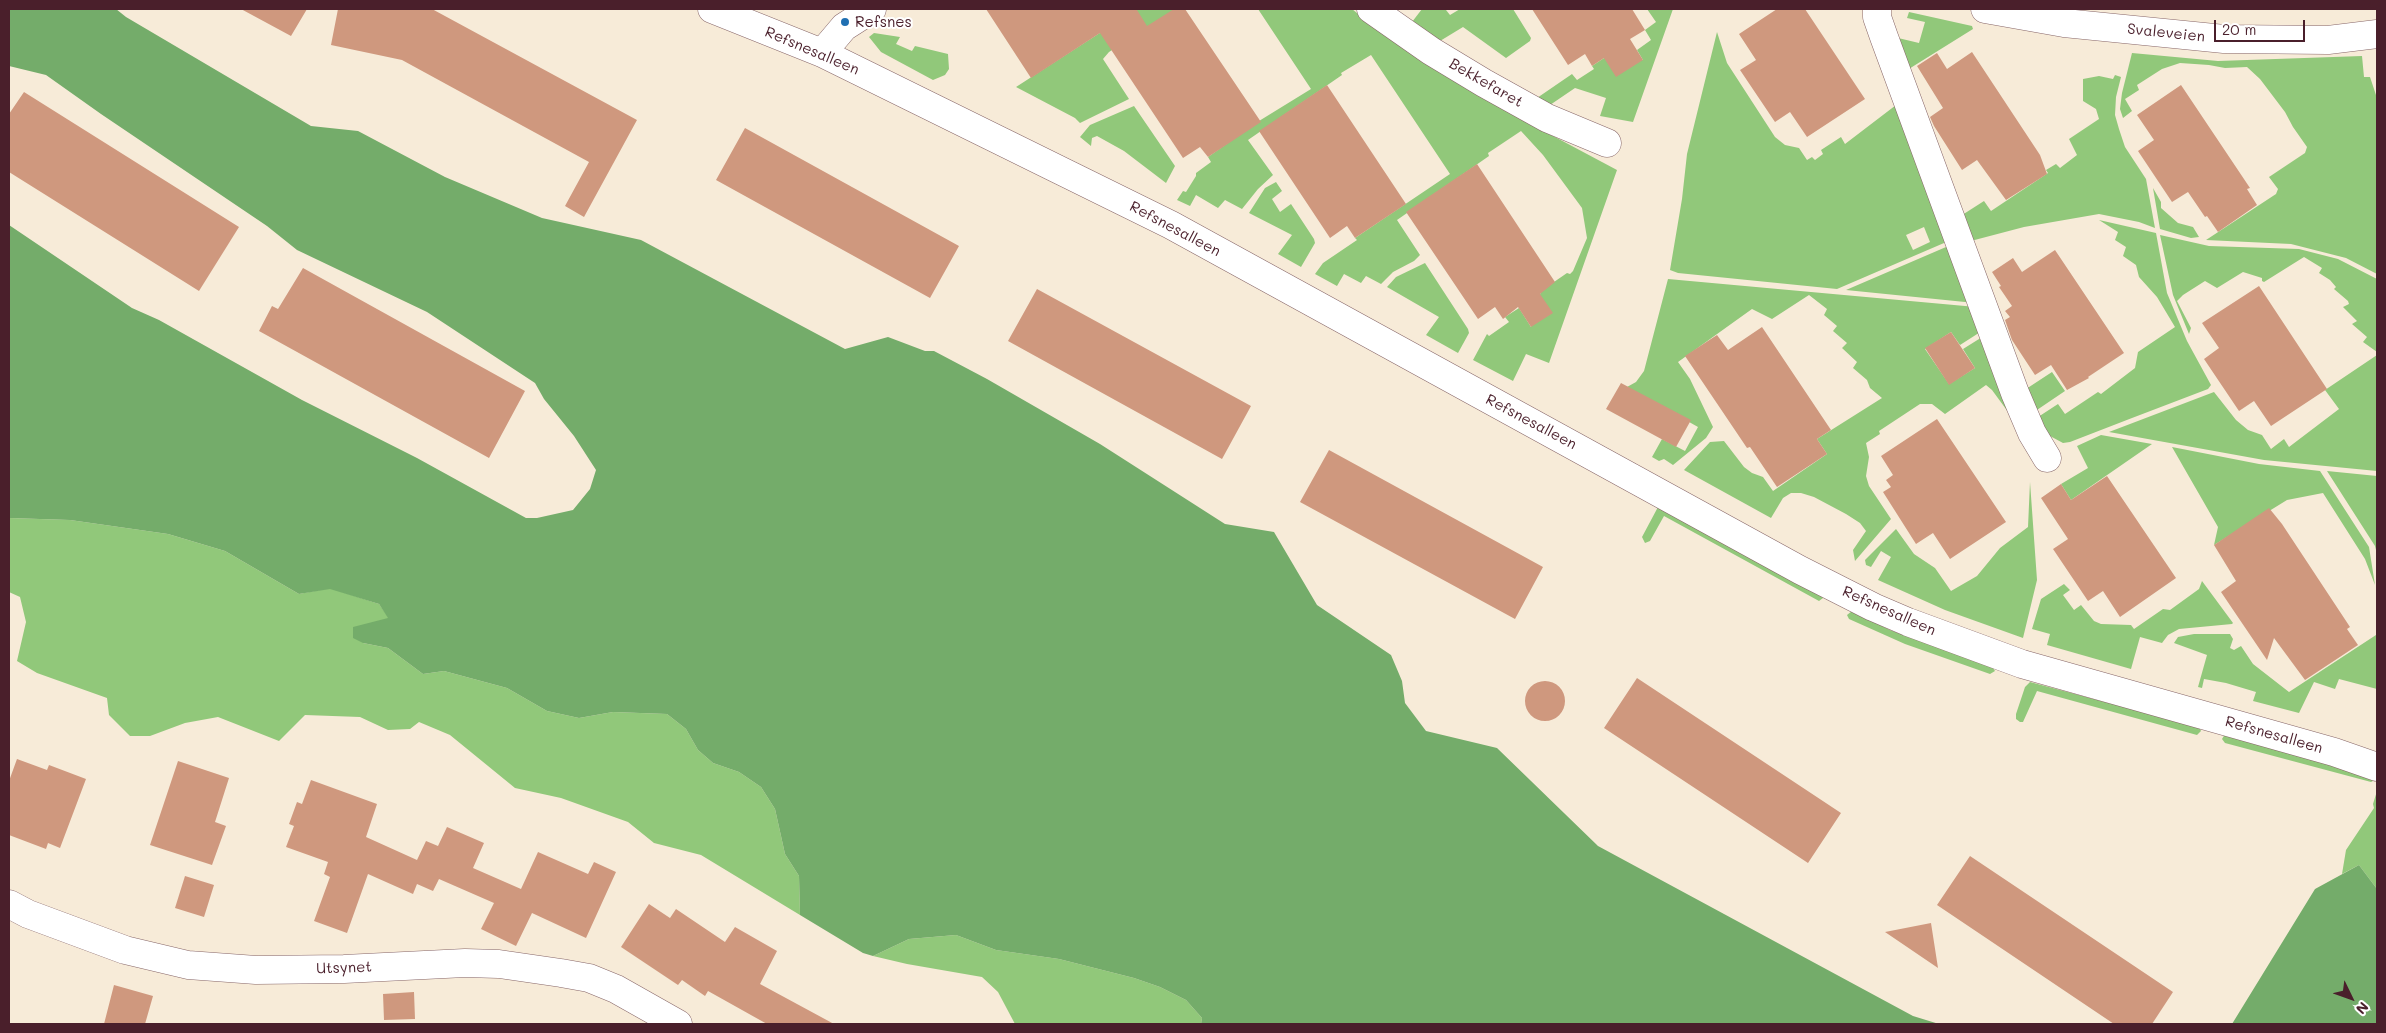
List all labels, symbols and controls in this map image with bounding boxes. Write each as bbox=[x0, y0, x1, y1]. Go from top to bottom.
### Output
scale bar bbox=[2216, 10, 2307, 42]
place label: Refsnes bbox=[855, 13, 912, 31]
marker: Refsnes bbox=[839, 16, 851, 28]
text: 20 m bbox=[2222, 19, 2256, 39]
street label: Svaleveien bbox=[2126, 20, 2206, 46]
street label: Refsnesalleen bbox=[762, 23, 862, 79]
street label: Bekkefaret bbox=[1446, 55, 1526, 111]
street label: Refsnesalleen bbox=[1126, 197, 1224, 261]
street label: Refsnesalleen bbox=[1482, 390, 1580, 454]
street label: Refsnesalleen bbox=[1839, 582, 1939, 640]
street label: Refsnesalleen bbox=[2223, 712, 2325, 758]
street label: Utsynet bbox=[316, 958, 372, 978]
north arrow bbox=[2326, 973, 2376, 1023]
text: N bbox=[2352, 998, 2373, 1019]

